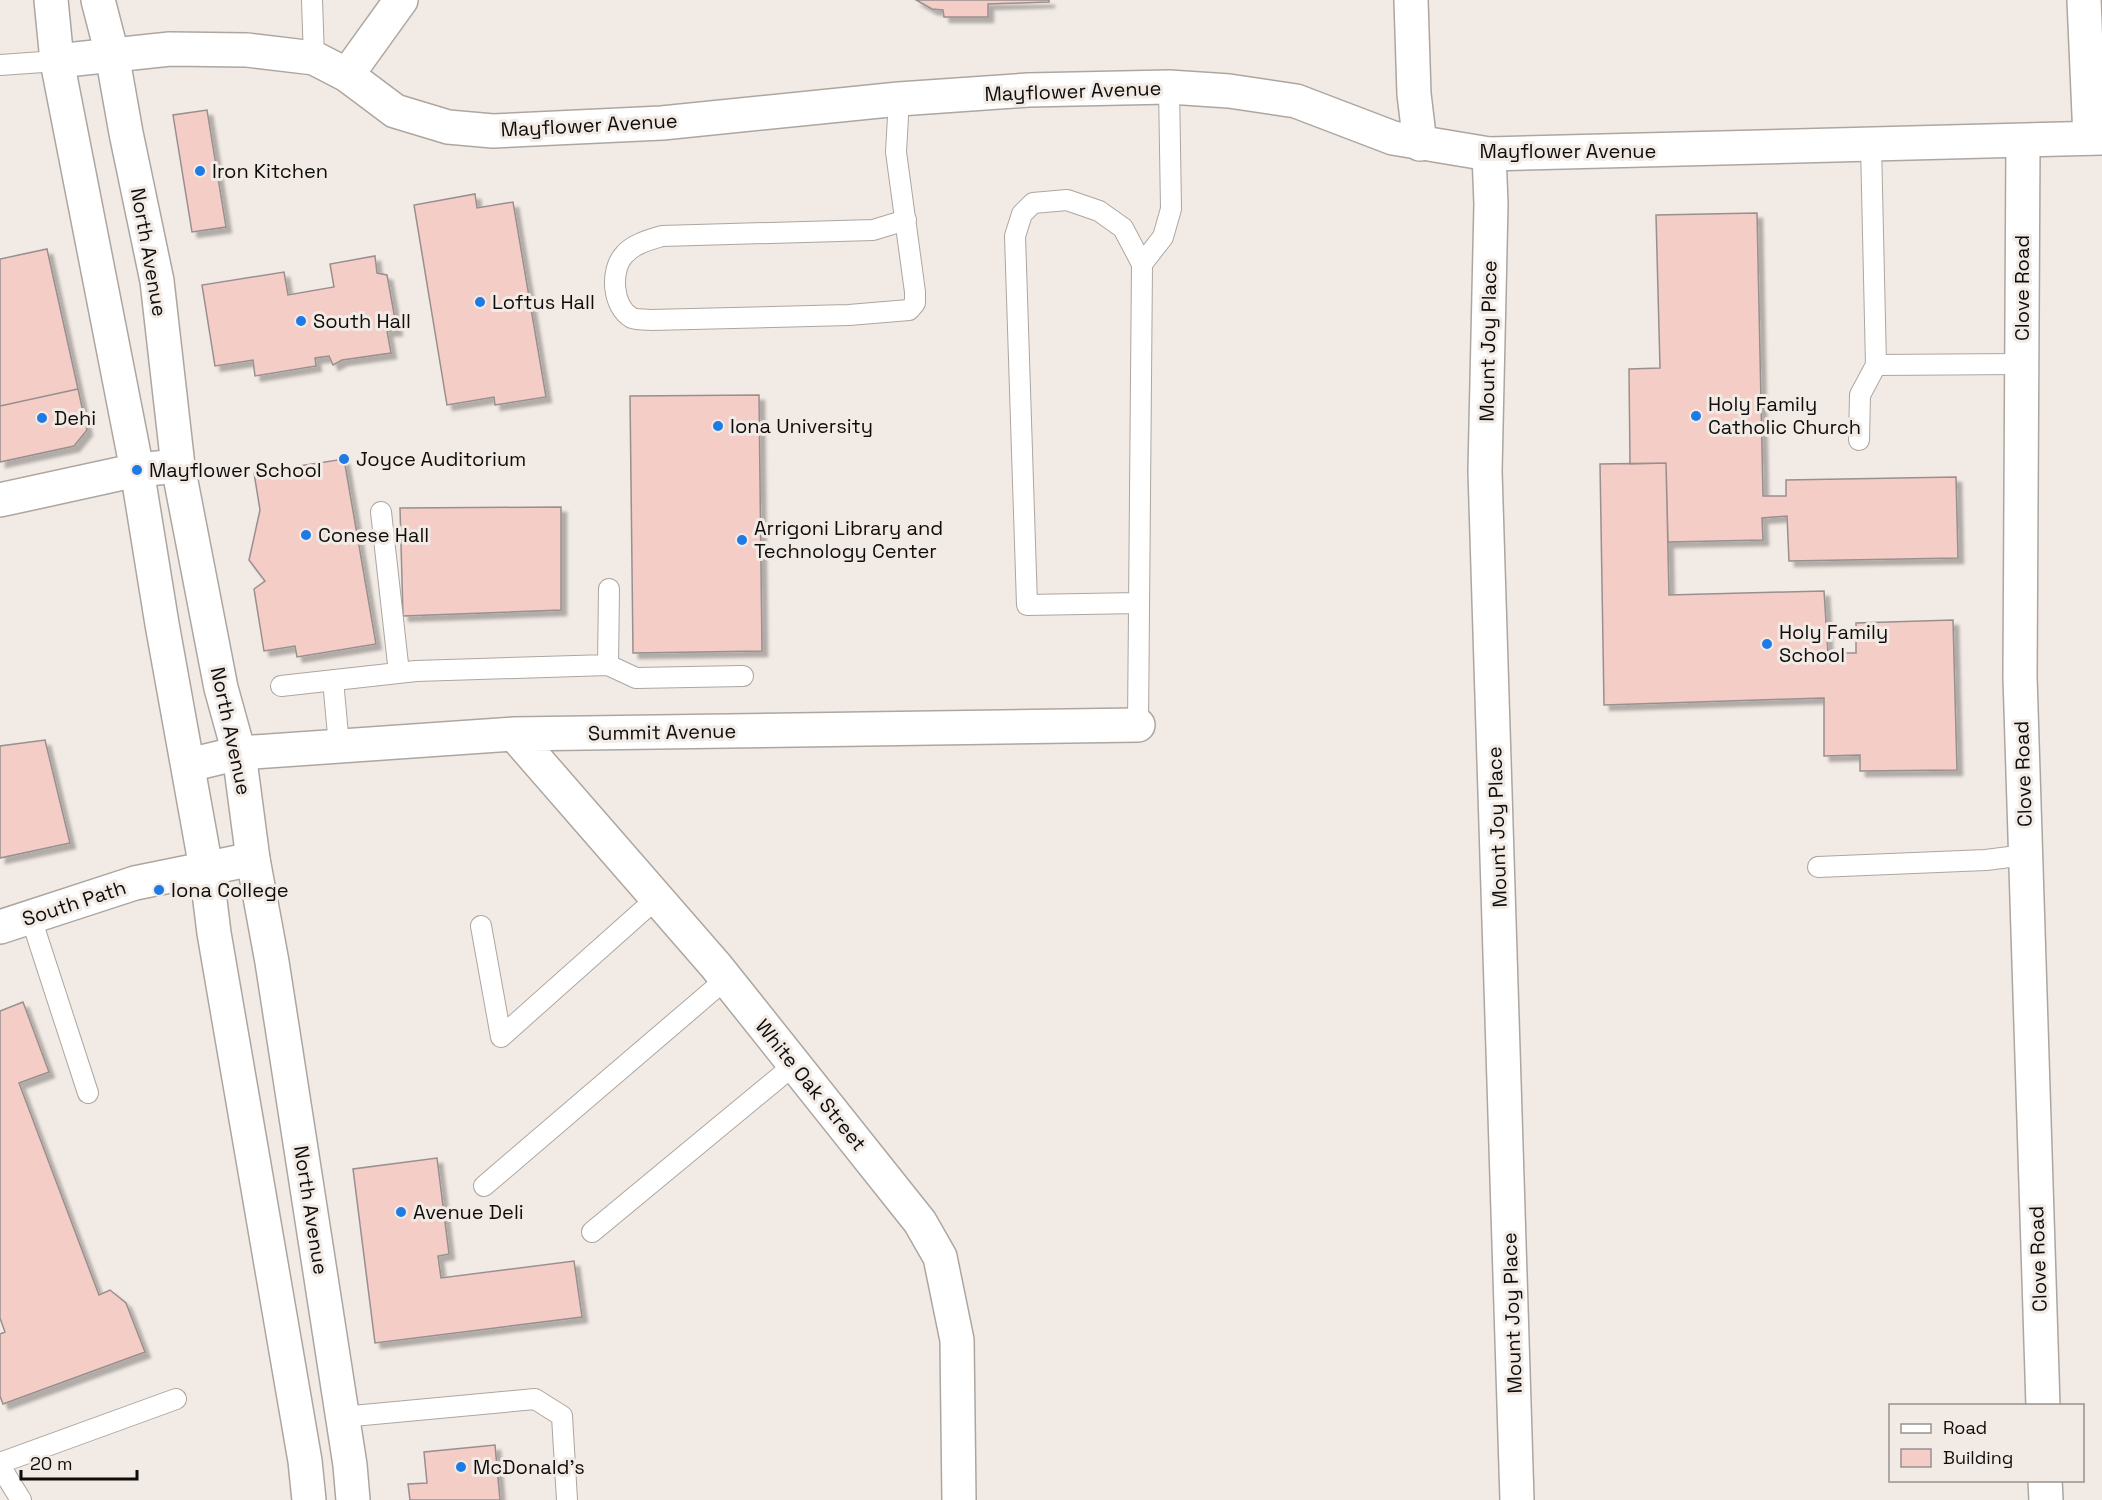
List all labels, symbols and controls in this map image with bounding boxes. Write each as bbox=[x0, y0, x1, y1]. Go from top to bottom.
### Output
street label: Mayflower Avenue bbox=[984, 75, 1162, 107]
street label: Mayflower Avenue bbox=[500, 107, 678, 143]
street label: Mayflower Avenue bbox=[1480, 138, 1656, 164]
place label: Iron Kitchen bbox=[212, 158, 328, 184]
marker: Iron Kitchen bbox=[193, 164, 207, 178]
street label: North Avenue bbox=[125, 186, 173, 318]
street label: Clove Road bbox=[2009, 235, 2035, 341]
street label: Mount Joy Place bbox=[1474, 260, 1502, 422]
place label: Loftus Hall bbox=[492, 289, 595, 315]
marker: Loftus Hall bbox=[473, 295, 487, 309]
place label: South Hall bbox=[313, 308, 411, 334]
marker: South Hall bbox=[294, 314, 308, 328]
place label: Holy Family Catholic Church bbox=[1708, 391, 1861, 440]
place label: Dehi bbox=[54, 405, 96, 431]
marker: Holy Family Catholic Church bbox=[1689, 409, 1703, 423]
marker: Dehi bbox=[35, 411, 49, 425]
place label: Iona University bbox=[730, 413, 873, 439]
marker: Iona University bbox=[711, 419, 725, 433]
place label: Joyce Auditorium bbox=[356, 446, 526, 472]
marker: Joyce Auditorium bbox=[337, 452, 351, 466]
place label: Mayflower School bbox=[149, 457, 322, 483]
marker: Mayflower School bbox=[130, 463, 144, 477]
place label: Arrigoni Library and Technology Center bbox=[754, 515, 943, 564]
place label: Conese Hall bbox=[318, 522, 429, 548]
marker: Conese Hall bbox=[299, 528, 313, 542]
marker: Arrigoni Library and Technology Center bbox=[735, 533, 749, 547]
place label: Holy Family School bbox=[1779, 619, 1888, 668]
marker: Holy Family School bbox=[1760, 637, 1774, 651]
street label: North Avenue bbox=[205, 665, 257, 797]
street label: Summit Avenue bbox=[588, 718, 736, 746]
street label: Clove Road bbox=[2008, 721, 2038, 827]
street label: Mount Joy Place bbox=[1481, 746, 1513, 908]
street label: South Path bbox=[19, 874, 129, 932]
place label: Iona College bbox=[171, 877, 289, 903]
marker: Iona College bbox=[152, 883, 166, 897]
street label: White Oak Street bbox=[750, 1014, 872, 1156]
street label: North Avenue bbox=[288, 1144, 334, 1276]
place label: Avenue Deli bbox=[413, 1199, 524, 1225]
marker: Avenue Deli bbox=[394, 1205, 408, 1219]
street label: Clove Road bbox=[2023, 1206, 2053, 1312]
street label: Mount Joy Place bbox=[1496, 1232, 1528, 1394]
legend bbox=[1889, 1404, 2084, 1482]
text: Road bbox=[1943, 1416, 1987, 1439]
scale bar bbox=[21, 1443, 136, 1481]
text: Building bbox=[1943, 1446, 2013, 1469]
text: 20 m bbox=[30, 1452, 73, 1475]
place label: McDonald's bbox=[473, 1454, 585, 1480]
marker: McDonald's bbox=[454, 1460, 468, 1474]

